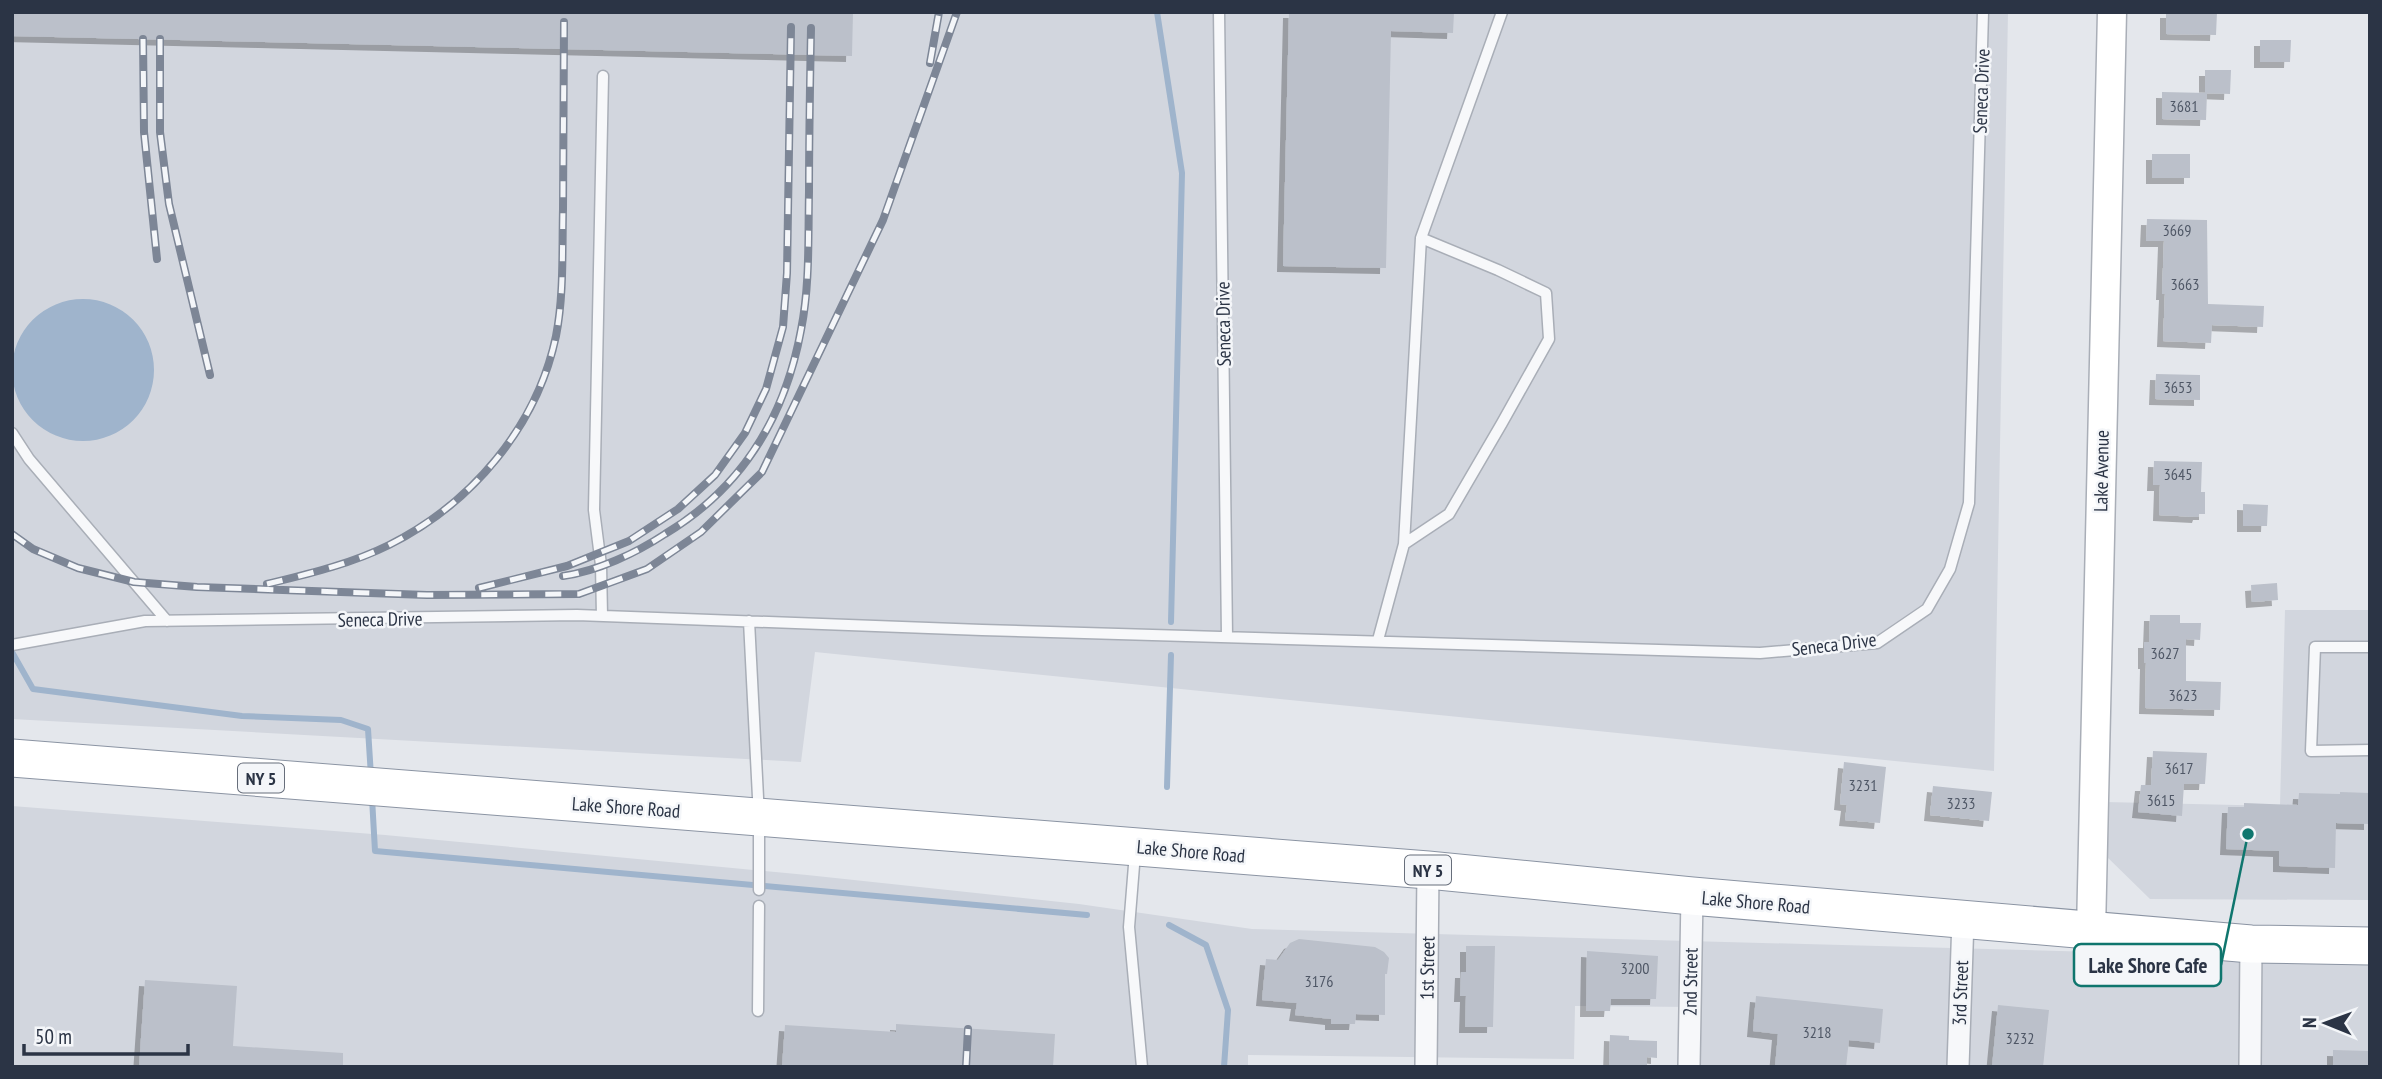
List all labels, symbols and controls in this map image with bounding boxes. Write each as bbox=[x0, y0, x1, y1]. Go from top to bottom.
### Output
street label: Seneca Drive bbox=[1968, 48, 1994, 134]
house number: 3681 bbox=[2170, 96, 2198, 116]
house number: 3669 bbox=[2163, 220, 2191, 240]
house number: 3663 bbox=[2171, 274, 2199, 294]
street label: Seneca Drive bbox=[1210, 281, 1236, 367]
house number: 3653 bbox=[2164, 377, 2192, 397]
street label: Lake Avenue bbox=[2088, 430, 2114, 512]
house number: 3645 bbox=[2164, 464, 2192, 484]
street label: Seneca Drive bbox=[337, 606, 423, 632]
street label: Seneca Drive bbox=[1790, 627, 1878, 661]
house number: 3627 bbox=[2151, 643, 2179, 663]
house number: 3623 bbox=[2169, 685, 2197, 705]
house number: 3617 bbox=[2165, 758, 2193, 778]
road number: NY 5 bbox=[238, 764, 284, 792]
house number: 3231 bbox=[1849, 775, 1877, 795]
house number: 3615 bbox=[2147, 790, 2175, 810]
street label: Lake Shore Road bbox=[571, 791, 681, 823]
house number: 3233 bbox=[1947, 793, 1975, 813]
street label: Lake Shore Road bbox=[1136, 834, 1246, 868]
road number: NY 5 bbox=[1405, 856, 1451, 884]
street label: Lake Shore Road bbox=[1701, 885, 1811, 919]
street label: 1st Street bbox=[1414, 935, 1440, 1000]
callout: Lake Shore Cafe bbox=[2074, 944, 2221, 986]
street label: 2nd Street bbox=[1677, 947, 1703, 1016]
text: Lake Shore Cafe bbox=[2088, 952, 2208, 979]
house number: 3200 bbox=[1621, 958, 1649, 978]
street label: 3rd Street bbox=[1947, 959, 1973, 1026]
house number: 3176 bbox=[1305, 971, 1333, 991]
north arrow bbox=[2291, 988, 2361, 1058]
scale bar bbox=[24, 1012, 189, 1056]
text: N bbox=[2297, 1017, 2321, 1028]
house number: 3218 bbox=[1803, 1022, 1831, 1042]
text: 50 m bbox=[35, 1023, 72, 1050]
house number: 3232 bbox=[2006, 1028, 2034, 1048]

